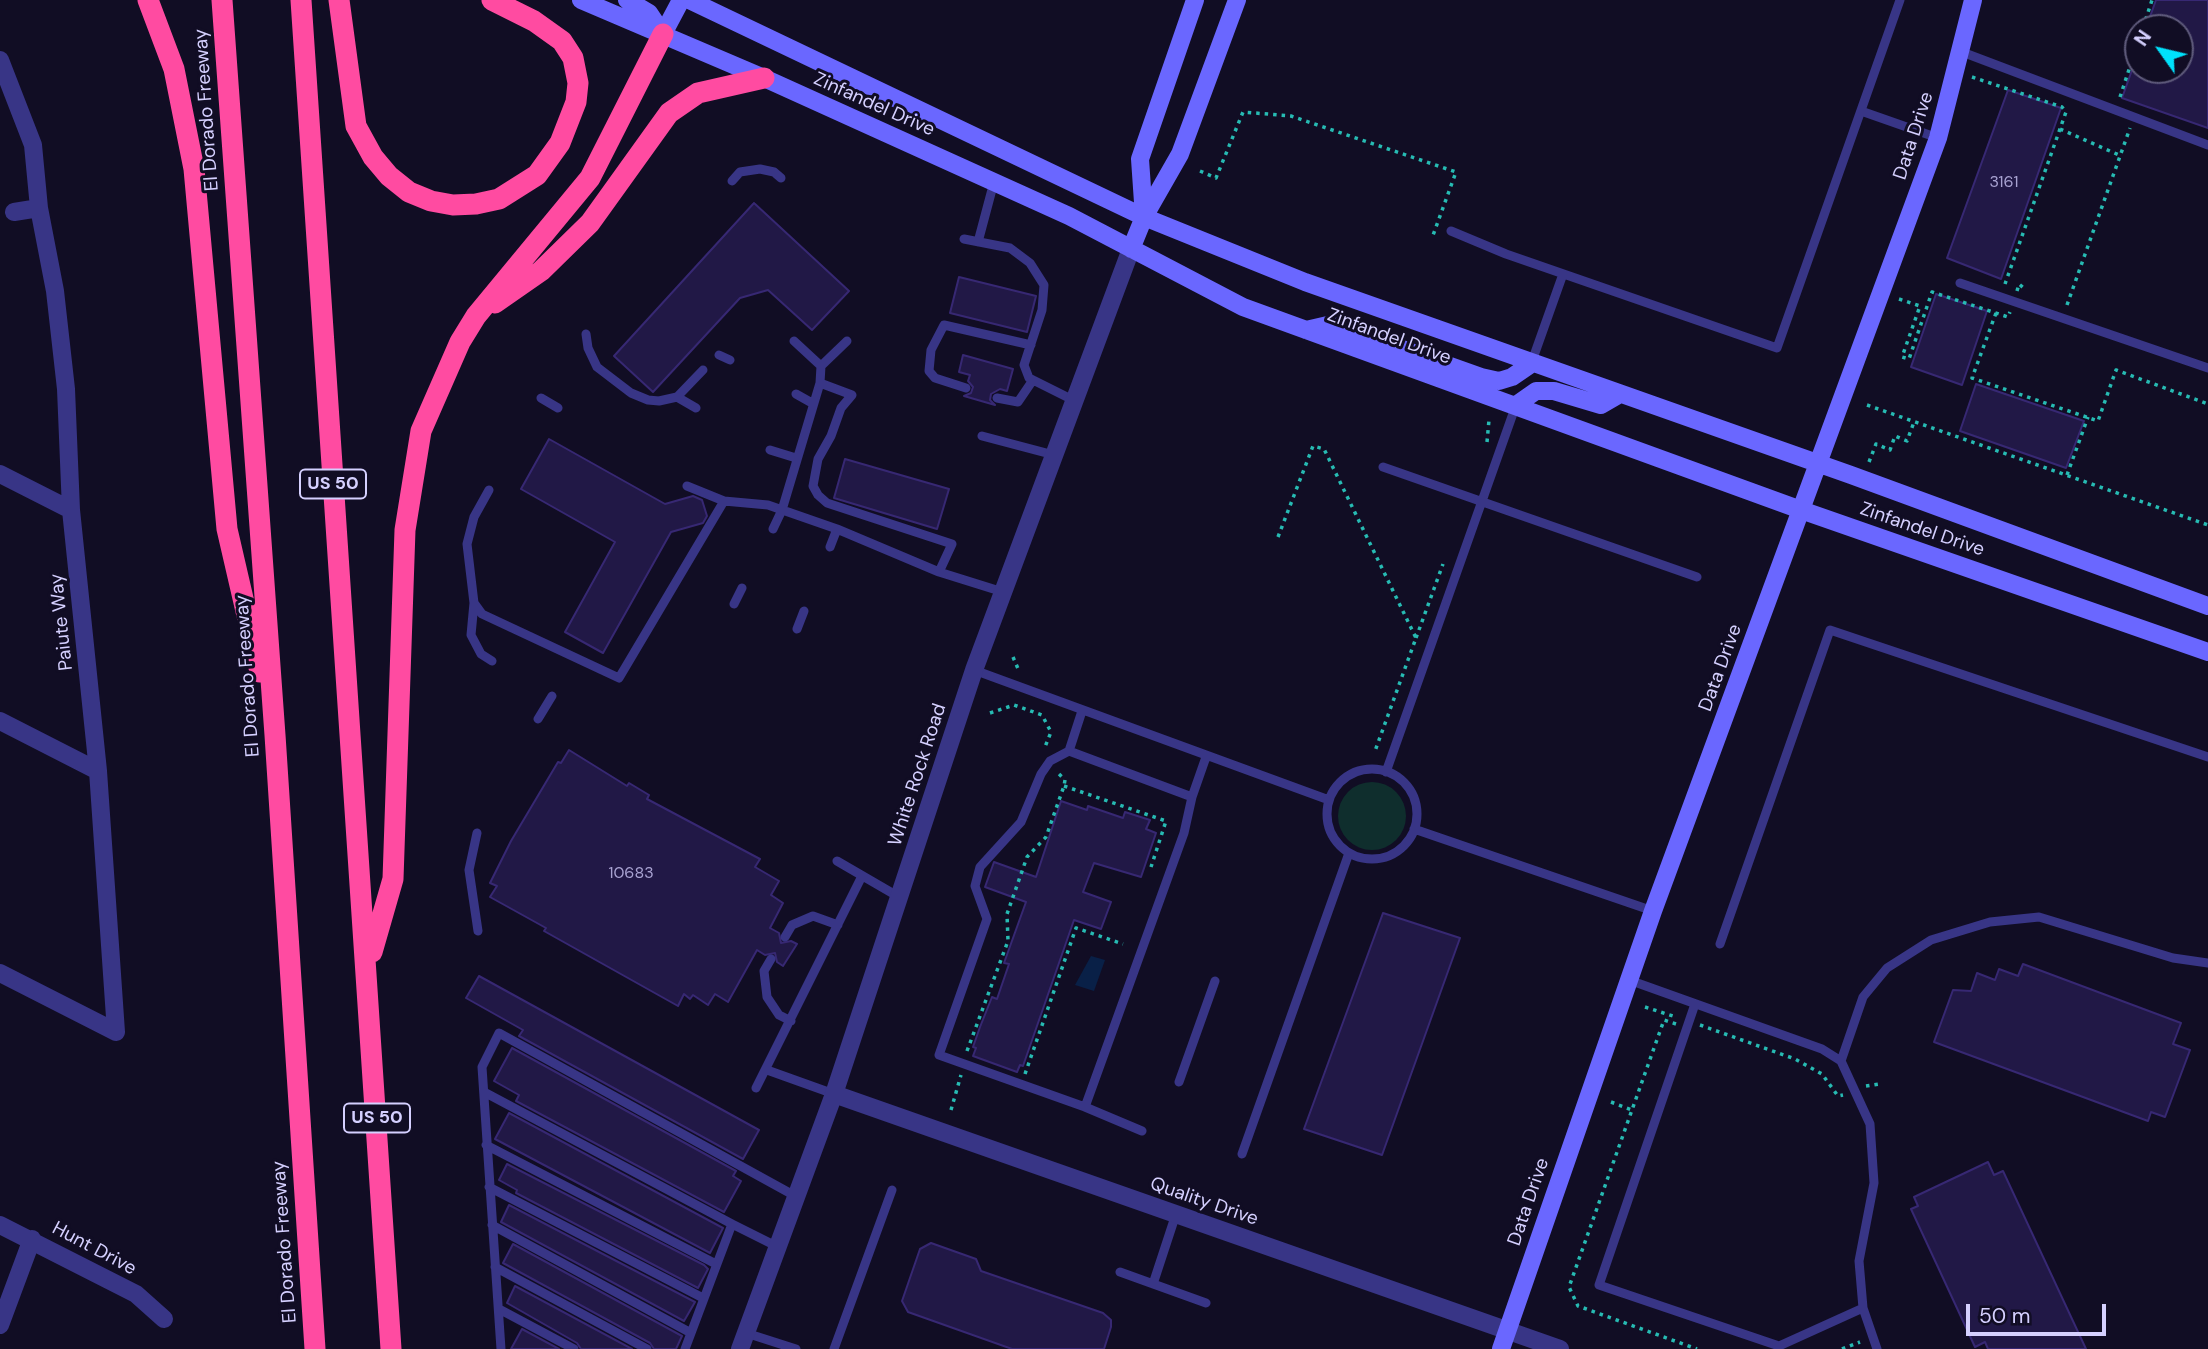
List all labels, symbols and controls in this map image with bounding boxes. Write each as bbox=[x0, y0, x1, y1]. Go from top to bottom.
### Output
north arrow bbox=[2124, 14, 2194, 84]
text: N bbox=[2129, 25, 2157, 51]
street label: El Dorado Freeway bbox=[190, 28, 224, 192]
street label: Zinfandel Drive bbox=[810, 68, 938, 142]
street label: Data Drive bbox=[1889, 89, 1939, 183]
house number: 3161 bbox=[1989, 173, 2019, 193]
street label: Zinfandel Drive bbox=[1324, 304, 1454, 370]
road number: US 50 bbox=[300, 470, 366, 498]
street label: Zinfandel Drive bbox=[1857, 498, 1987, 562]
street label: Paiute Way bbox=[46, 572, 78, 672]
street label: El Dorado Freeway bbox=[231, 594, 265, 758]
street label: Data Drive bbox=[1695, 621, 1747, 715]
street label: White Rock Road bbox=[884, 701, 952, 849]
house number: 10683 bbox=[608, 864, 654, 884]
road number: US 50 bbox=[344, 1104, 410, 1133]
street label: Data Drive bbox=[1503, 1155, 1555, 1249]
street label: El Dorado Freeway bbox=[268, 1160, 302, 1324]
street label: Quality Drive bbox=[1147, 1173, 1261, 1231]
street label: Hunt Drive bbox=[48, 1217, 140, 1281]
scale bar bbox=[1970, 1290, 2110, 1334]
text: 50 m bbox=[1979, 1302, 2030, 1330]

